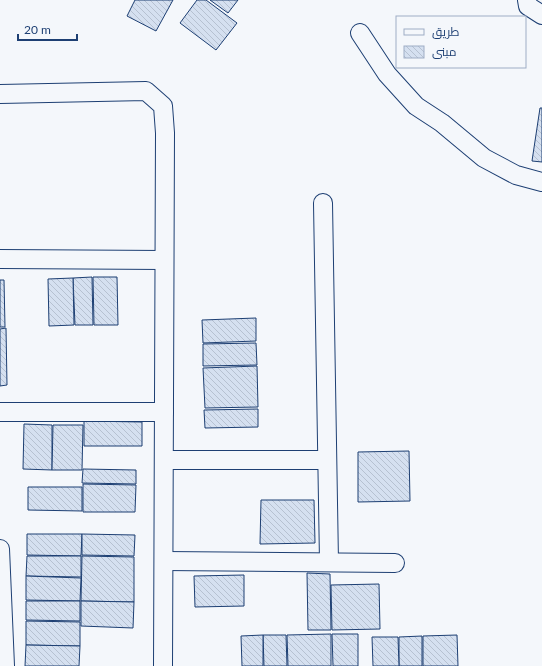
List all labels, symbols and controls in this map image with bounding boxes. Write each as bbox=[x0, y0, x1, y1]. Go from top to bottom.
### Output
scale bar bbox=[18, 16, 77, 42]
legend bbox=[396, 16, 526, 68]
text: 20 m bbox=[24, 22, 51, 37]
text: طريق bbox=[432, 24, 460, 39]
text: مبنى bbox=[432, 44, 457, 59]

